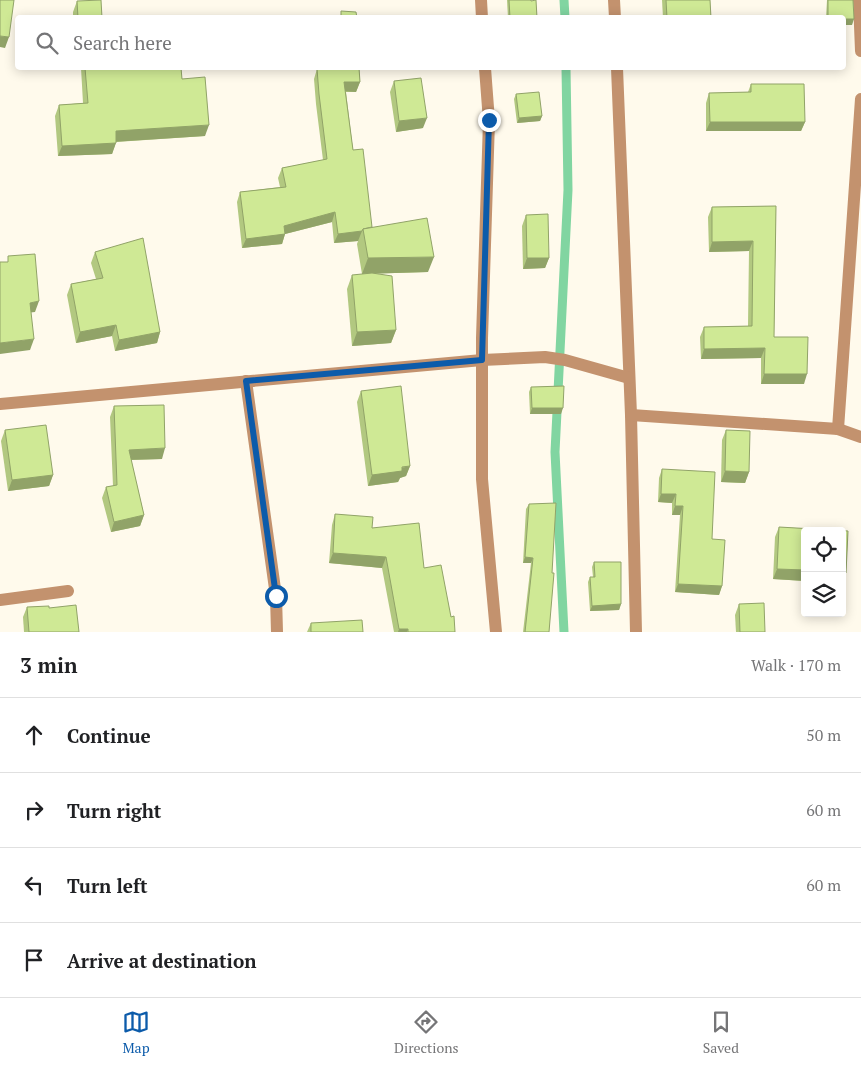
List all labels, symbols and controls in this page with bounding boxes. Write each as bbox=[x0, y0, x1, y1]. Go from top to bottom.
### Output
search box bbox=[15, 15, 846, 70]
icon: search bbox=[33, 29, 61, 57]
text: Search here bbox=[73, 30, 172, 55]
route end bbox=[478, 109, 501, 132]
map controls bbox=[801, 527, 846, 617]
button: locate bbox=[801, 527, 846, 572]
button: layers bbox=[801, 572, 846, 617]
route start bbox=[265, 585, 288, 608]
text: 3 min bbox=[20, 651, 77, 679]
text: Walk · 170 m bbox=[751, 654, 841, 676]
icon: ahead bbox=[20, 721, 48, 749]
text: Continue bbox=[67, 723, 151, 748]
text: 50 m bbox=[806, 724, 841, 746]
icon: right bbox=[20, 796, 48, 824]
text: Turn right bbox=[67, 798, 161, 823]
text: 60 m bbox=[806, 799, 841, 821]
icon: left bbox=[20, 871, 48, 899]
text: Turn left bbox=[67, 873, 148, 898]
text: 60 m bbox=[806, 874, 841, 896]
icon: arrive bbox=[20, 946, 48, 974]
text: Arrive at destination bbox=[67, 948, 256, 973]
tab: Map bbox=[122, 1008, 150, 1057]
tab: Directions bbox=[394, 1008, 459, 1057]
tab: Saved bbox=[703, 1008, 739, 1057]

